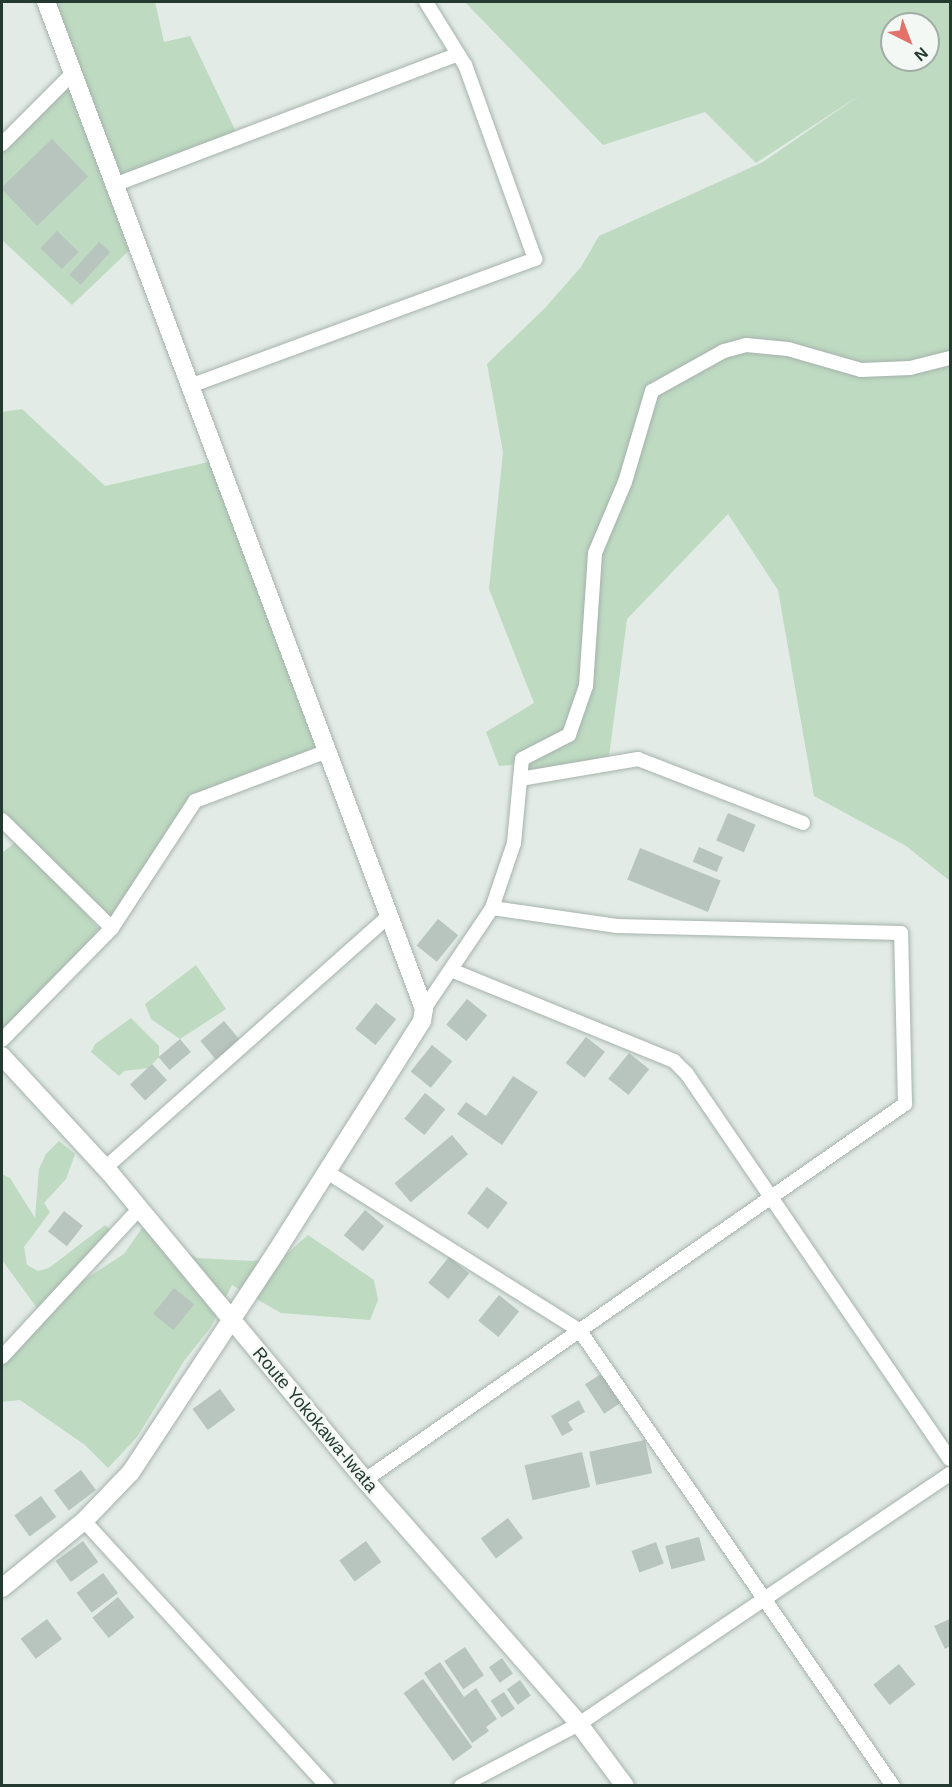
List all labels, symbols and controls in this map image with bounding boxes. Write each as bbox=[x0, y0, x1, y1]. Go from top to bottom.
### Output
north arrow bbox=[880, 12, 940, 72]
text: N bbox=[911, 44, 931, 64]
street label: Route Yokokawa-Iwata bbox=[248, 1343, 382, 1497]

